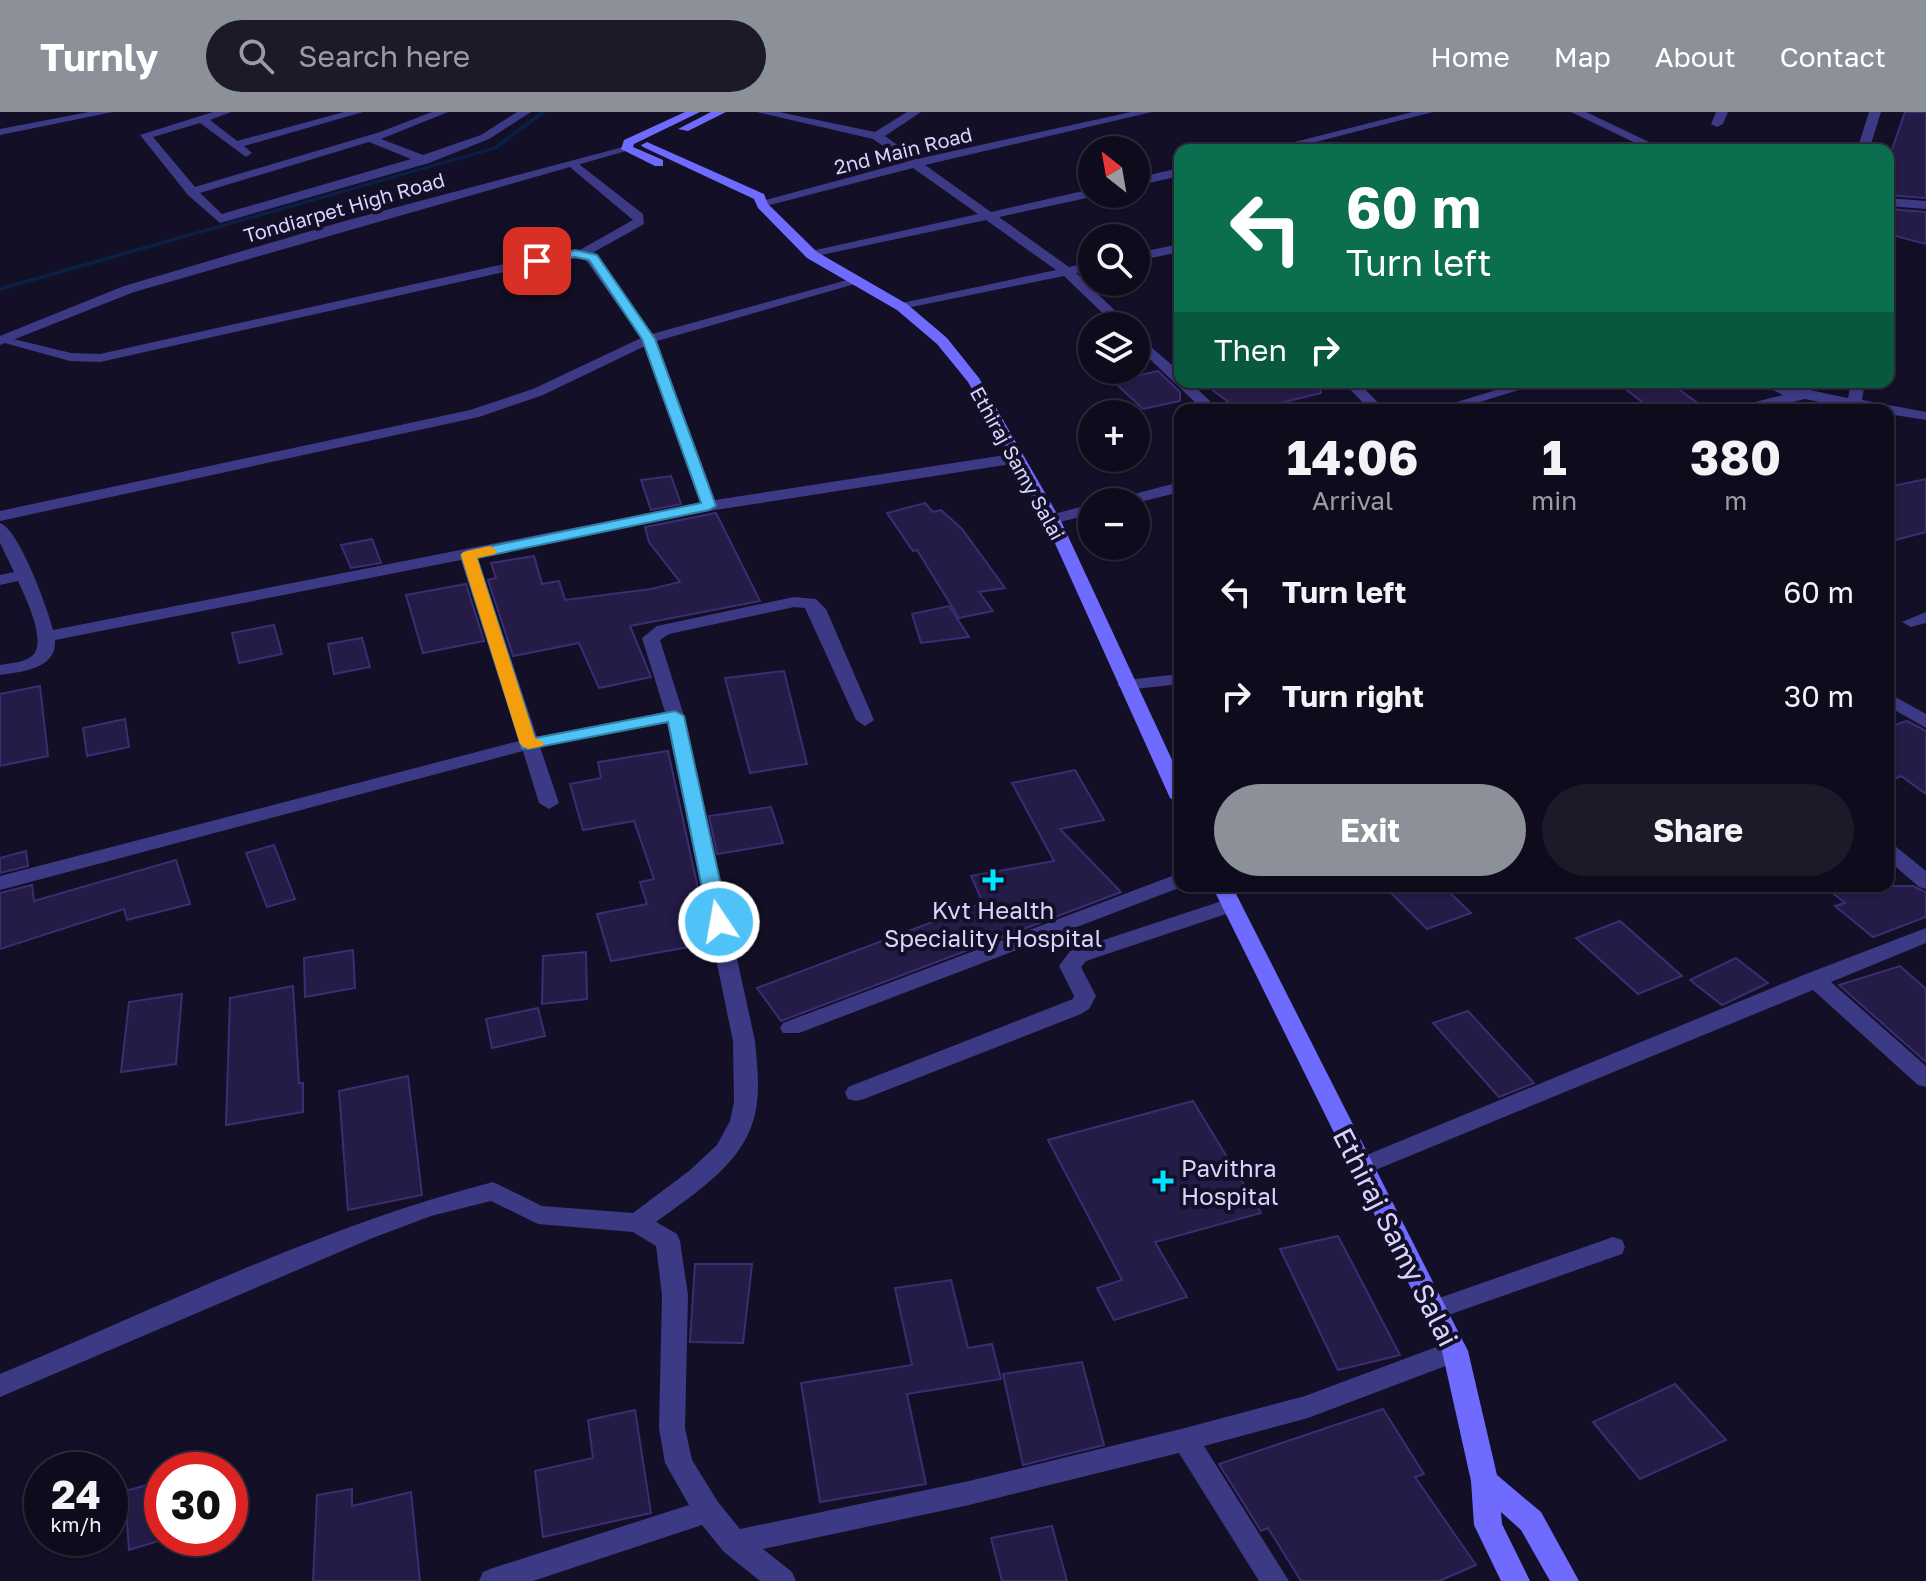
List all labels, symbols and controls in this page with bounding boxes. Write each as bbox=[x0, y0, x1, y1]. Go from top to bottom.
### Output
search box bbox=[206, 20, 766, 92]
text: Turnly bbox=[40, 34, 158, 79]
icon: search bbox=[234, 34, 278, 78]
text: Search here bbox=[298, 38, 470, 74]
text: Home bbox=[1431, 40, 1510, 73]
text: Map bbox=[1554, 40, 1611, 73]
text: About bbox=[1655, 40, 1736, 73]
text: Contact bbox=[1780, 40, 1886, 73]
street label: 2nd Main Road bbox=[832, 121, 974, 179]
north arrow bbox=[1078, 136, 1150, 208]
map controls bbox=[1078, 136, 1150, 560]
street label: Tondiarpet High Road bbox=[241, 167, 447, 247]
text: 60 m bbox=[1346, 173, 1481, 240]
icon: left bbox=[1214, 176, 1318, 280]
button: search bbox=[1078, 224, 1150, 296]
pin bbox=[503, 227, 571, 295]
icon: arrive bbox=[515, 239, 559, 283]
text: Turn left bbox=[1346, 241, 1492, 284]
button: layers bbox=[1078, 312, 1150, 384]
icon: right bbox=[1303, 328, 1347, 372]
text: Then bbox=[1214, 332, 1287, 368]
street label: Ethiraj Samy Salai bbox=[966, 382, 1070, 544]
button: + bbox=[1078, 400, 1150, 472]
text: 14:06 bbox=[1287, 428, 1419, 486]
text: 1 bbox=[1542, 428, 1567, 486]
text: 380 bbox=[1690, 428, 1781, 486]
text: Arrival bbox=[1312, 485, 1393, 516]
text: min bbox=[1531, 485, 1577, 516]
text: m bbox=[1724, 485, 1747, 516]
button: − bbox=[1078, 488, 1150, 560]
icon: left bbox=[1214, 570, 1258, 614]
text: Turn left bbox=[1282, 574, 1407, 610]
text: 60 m bbox=[1783, 574, 1854, 610]
icon: right bbox=[1214, 674, 1258, 718]
text: Turn right bbox=[1282, 678, 1424, 714]
text: 30 m bbox=[1784, 678, 1854, 714]
button: Exit bbox=[1214, 784, 1526, 876]
button: Share bbox=[1542, 784, 1854, 876]
marker: Kvt Health Speciality Hospital bbox=[982, 869, 1004, 891]
position arrow bbox=[677, 880, 761, 964]
place label: Kvt Health Speciality Hospital bbox=[884, 895, 1102, 952]
street label: Ethiraj Samy Salai bbox=[1327, 1122, 1465, 1352]
place label: Pavithra Hospital bbox=[1181, 1153, 1278, 1210]
marker: Pavithra Hospital bbox=[1152, 1170, 1174, 1192]
speed limit sign: 30 bbox=[144, 1452, 248, 1556]
text: 24 bbox=[51, 1470, 101, 1518]
text: km/h bbox=[51, 1512, 101, 1536]

